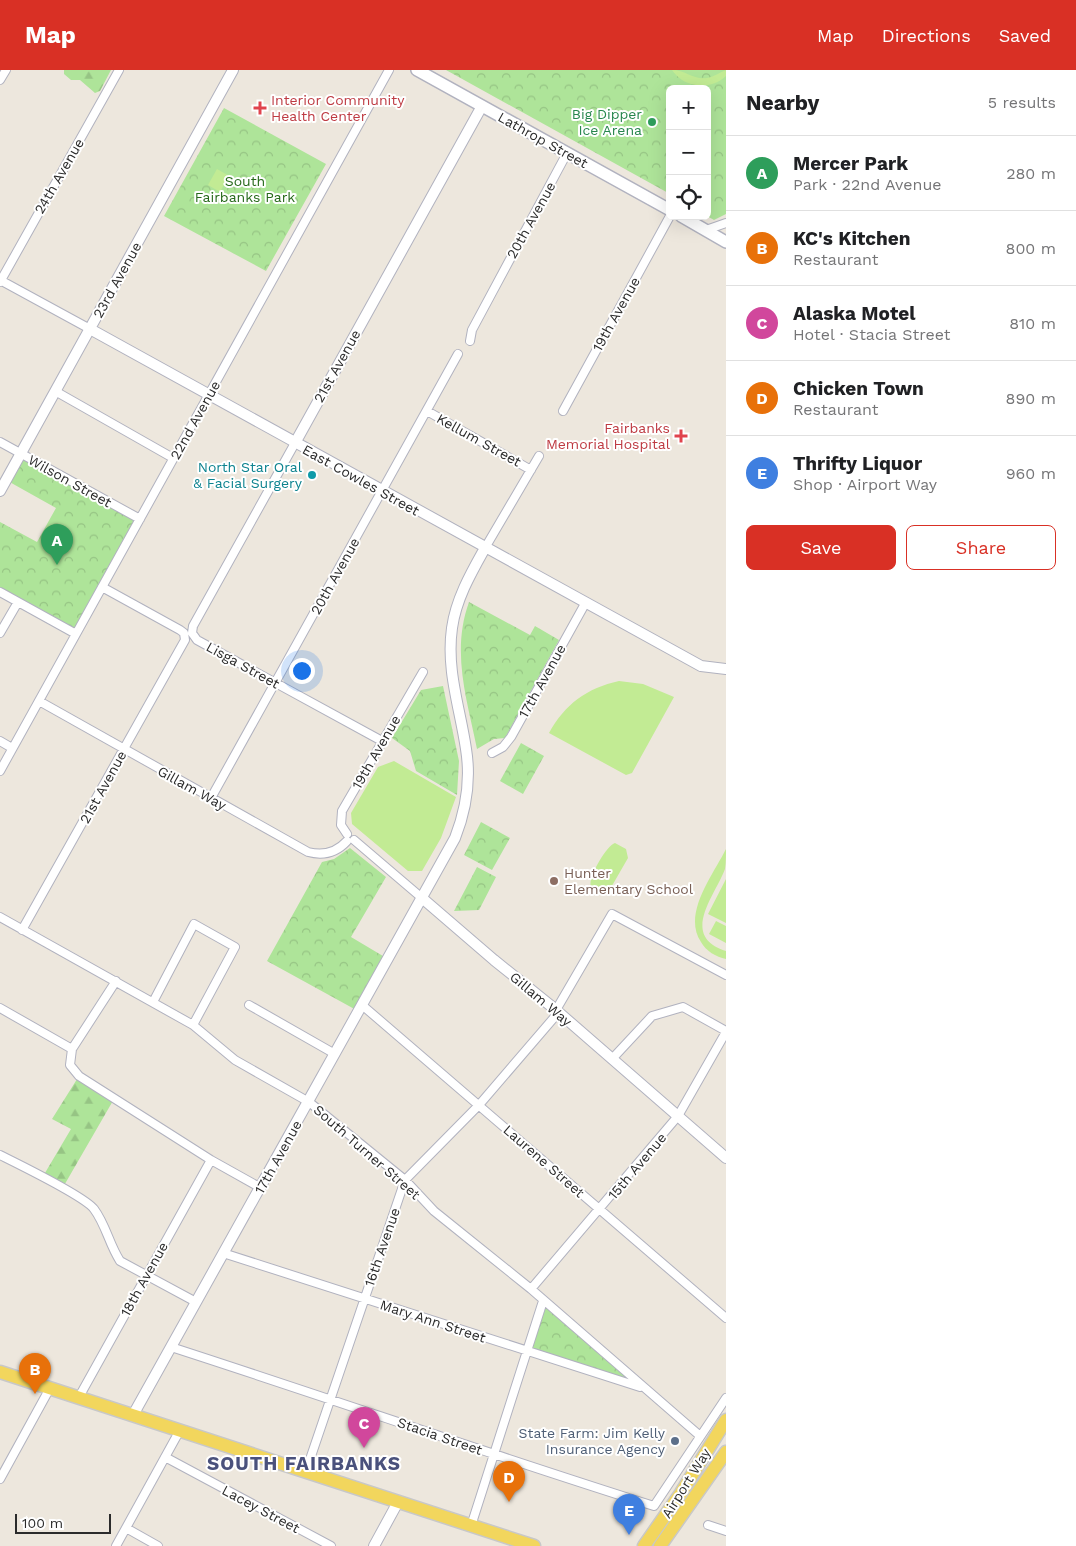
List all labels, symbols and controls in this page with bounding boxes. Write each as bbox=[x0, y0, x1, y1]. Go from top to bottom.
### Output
text: Map bbox=[25, 21, 76, 49]
text: Map bbox=[817, 25, 854, 46]
text: Directions bbox=[882, 25, 971, 46]
text: Saved bbox=[999, 25, 1051, 46]
map controls bbox=[666, 85, 711, 220]
button: + bbox=[666, 85, 711, 130]
text: Nearby bbox=[746, 90, 819, 115]
place label: Interior Community Health Center bbox=[271, 92, 405, 124]
text: 5 results bbox=[988, 93, 1056, 112]
marker: Interior Community Health Center bbox=[253, 101, 267, 115]
place label: Big Dipper Ice Arena bbox=[572, 106, 642, 138]
street label: Lathrop Street bbox=[495, 109, 591, 171]
marker: Big Dipper Ice Arena bbox=[646, 116, 658, 128]
button: − bbox=[666, 130, 711, 175]
street label: 24th Avenue bbox=[31, 135, 87, 217]
text: Mercer Park bbox=[793, 152, 908, 175]
text: A bbox=[757, 164, 767, 183]
text: 280 m bbox=[1006, 164, 1056, 183]
park label: South Fairbanks Park bbox=[195, 173, 295, 205]
button: locate bbox=[666, 175, 711, 220]
text: Park · 22nd Avenue bbox=[793, 175, 942, 194]
street label: 20th Avenue bbox=[503, 179, 559, 261]
text: KC's Kitchen bbox=[793, 227, 911, 250]
street label: 23rd Avenue bbox=[90, 239, 144, 321]
text: B bbox=[757, 239, 767, 258]
text: 800 m bbox=[1006, 239, 1056, 258]
text: Restaurant bbox=[793, 250, 879, 269]
street label: 19th Avenue bbox=[589, 274, 643, 354]
text: Alaska Motel bbox=[793, 302, 915, 325]
text: C bbox=[757, 314, 767, 333]
text: 810 m bbox=[1009, 314, 1056, 333]
text: Hotel · Stacia Street bbox=[793, 325, 950, 344]
street label: 21st Avenue bbox=[310, 327, 364, 405]
text: Chicken Town bbox=[793, 377, 924, 400]
street label: 22nd Avenue bbox=[167, 378, 223, 462]
text: D bbox=[756, 389, 768, 408]
text: 890 m bbox=[1006, 389, 1056, 408]
text: Restaurant bbox=[793, 400, 879, 419]
street label: Kellum Street bbox=[434, 410, 524, 470]
place label: Fairbanks Memorial Hospital bbox=[546, 420, 671, 452]
marker: Fairbanks Memorial Hospital bbox=[674, 429, 688, 443]
street label: East Cowles Street bbox=[300, 441, 422, 519]
street label: Wilson Street bbox=[26, 452, 115, 511]
text: Thrifty Liquor bbox=[793, 452, 922, 475]
place label: North Star Oral & Facial Surgery bbox=[193, 459, 303, 491]
text: E bbox=[757, 464, 767, 483]
text: 960 m bbox=[1006, 464, 1056, 483]
marker: North Star Oral & Facial Surgery bbox=[306, 469, 318, 481]
text: Shop · Airport Way bbox=[793, 475, 937, 494]
pin: A bbox=[41, 524, 73, 565]
button: Save bbox=[746, 525, 896, 570]
button: Share bbox=[906, 525, 1056, 570]
street label: 20th Avenue bbox=[307, 535, 363, 617]
street label: Lisga Street bbox=[204, 638, 283, 692]
street label: 17th Avenue bbox=[515, 641, 569, 721]
your location bbox=[289, 658, 315, 684]
street label: 19th Avenue bbox=[348, 712, 404, 792]
street label: 21st Avenue bbox=[76, 748, 130, 826]
street label: Gillam Way bbox=[155, 763, 230, 814]
place label: Hunter Elementary School bbox=[564, 865, 694, 897]
marker: Hunter Elementary School bbox=[548, 875, 560, 887]
street label: Gillam Way bbox=[507, 969, 576, 1030]
street label: South Turner Street bbox=[310, 1101, 424, 1203]
street label: 17th Avenue bbox=[251, 1117, 305, 1197]
street label: Laurene Street bbox=[500, 1121, 588, 1201]
street label: 15th Avenue bbox=[605, 1129, 669, 1203]
street label: 16th Avenue bbox=[361, 1206, 403, 1288]
street label: 18th Avenue bbox=[117, 1239, 171, 1319]
street label: Mary Ann Street bbox=[378, 1296, 488, 1346]
pin: B bbox=[19, 1353, 51, 1394]
pin: C bbox=[348, 1407, 380, 1448]
street label: Stacia Street bbox=[395, 1414, 485, 1458]
place label: State Farm: Jim Kelly Insurance Agency bbox=[519, 1425, 666, 1457]
marker: State Farm: Jim Kelly Insurance Agency bbox=[669, 1435, 681, 1447]
street label: Airport Way bbox=[658, 1445, 714, 1521]
district label: SOUTH FAIRBANKS bbox=[207, 1452, 401, 1475]
pin: D bbox=[493, 1461, 525, 1502]
street label: Lacey Street bbox=[219, 1482, 303, 1536]
pin: E bbox=[613, 1494, 645, 1535]
scale bar bbox=[15, 1511, 111, 1534]
text: 100 m bbox=[22, 1515, 63, 1531]

